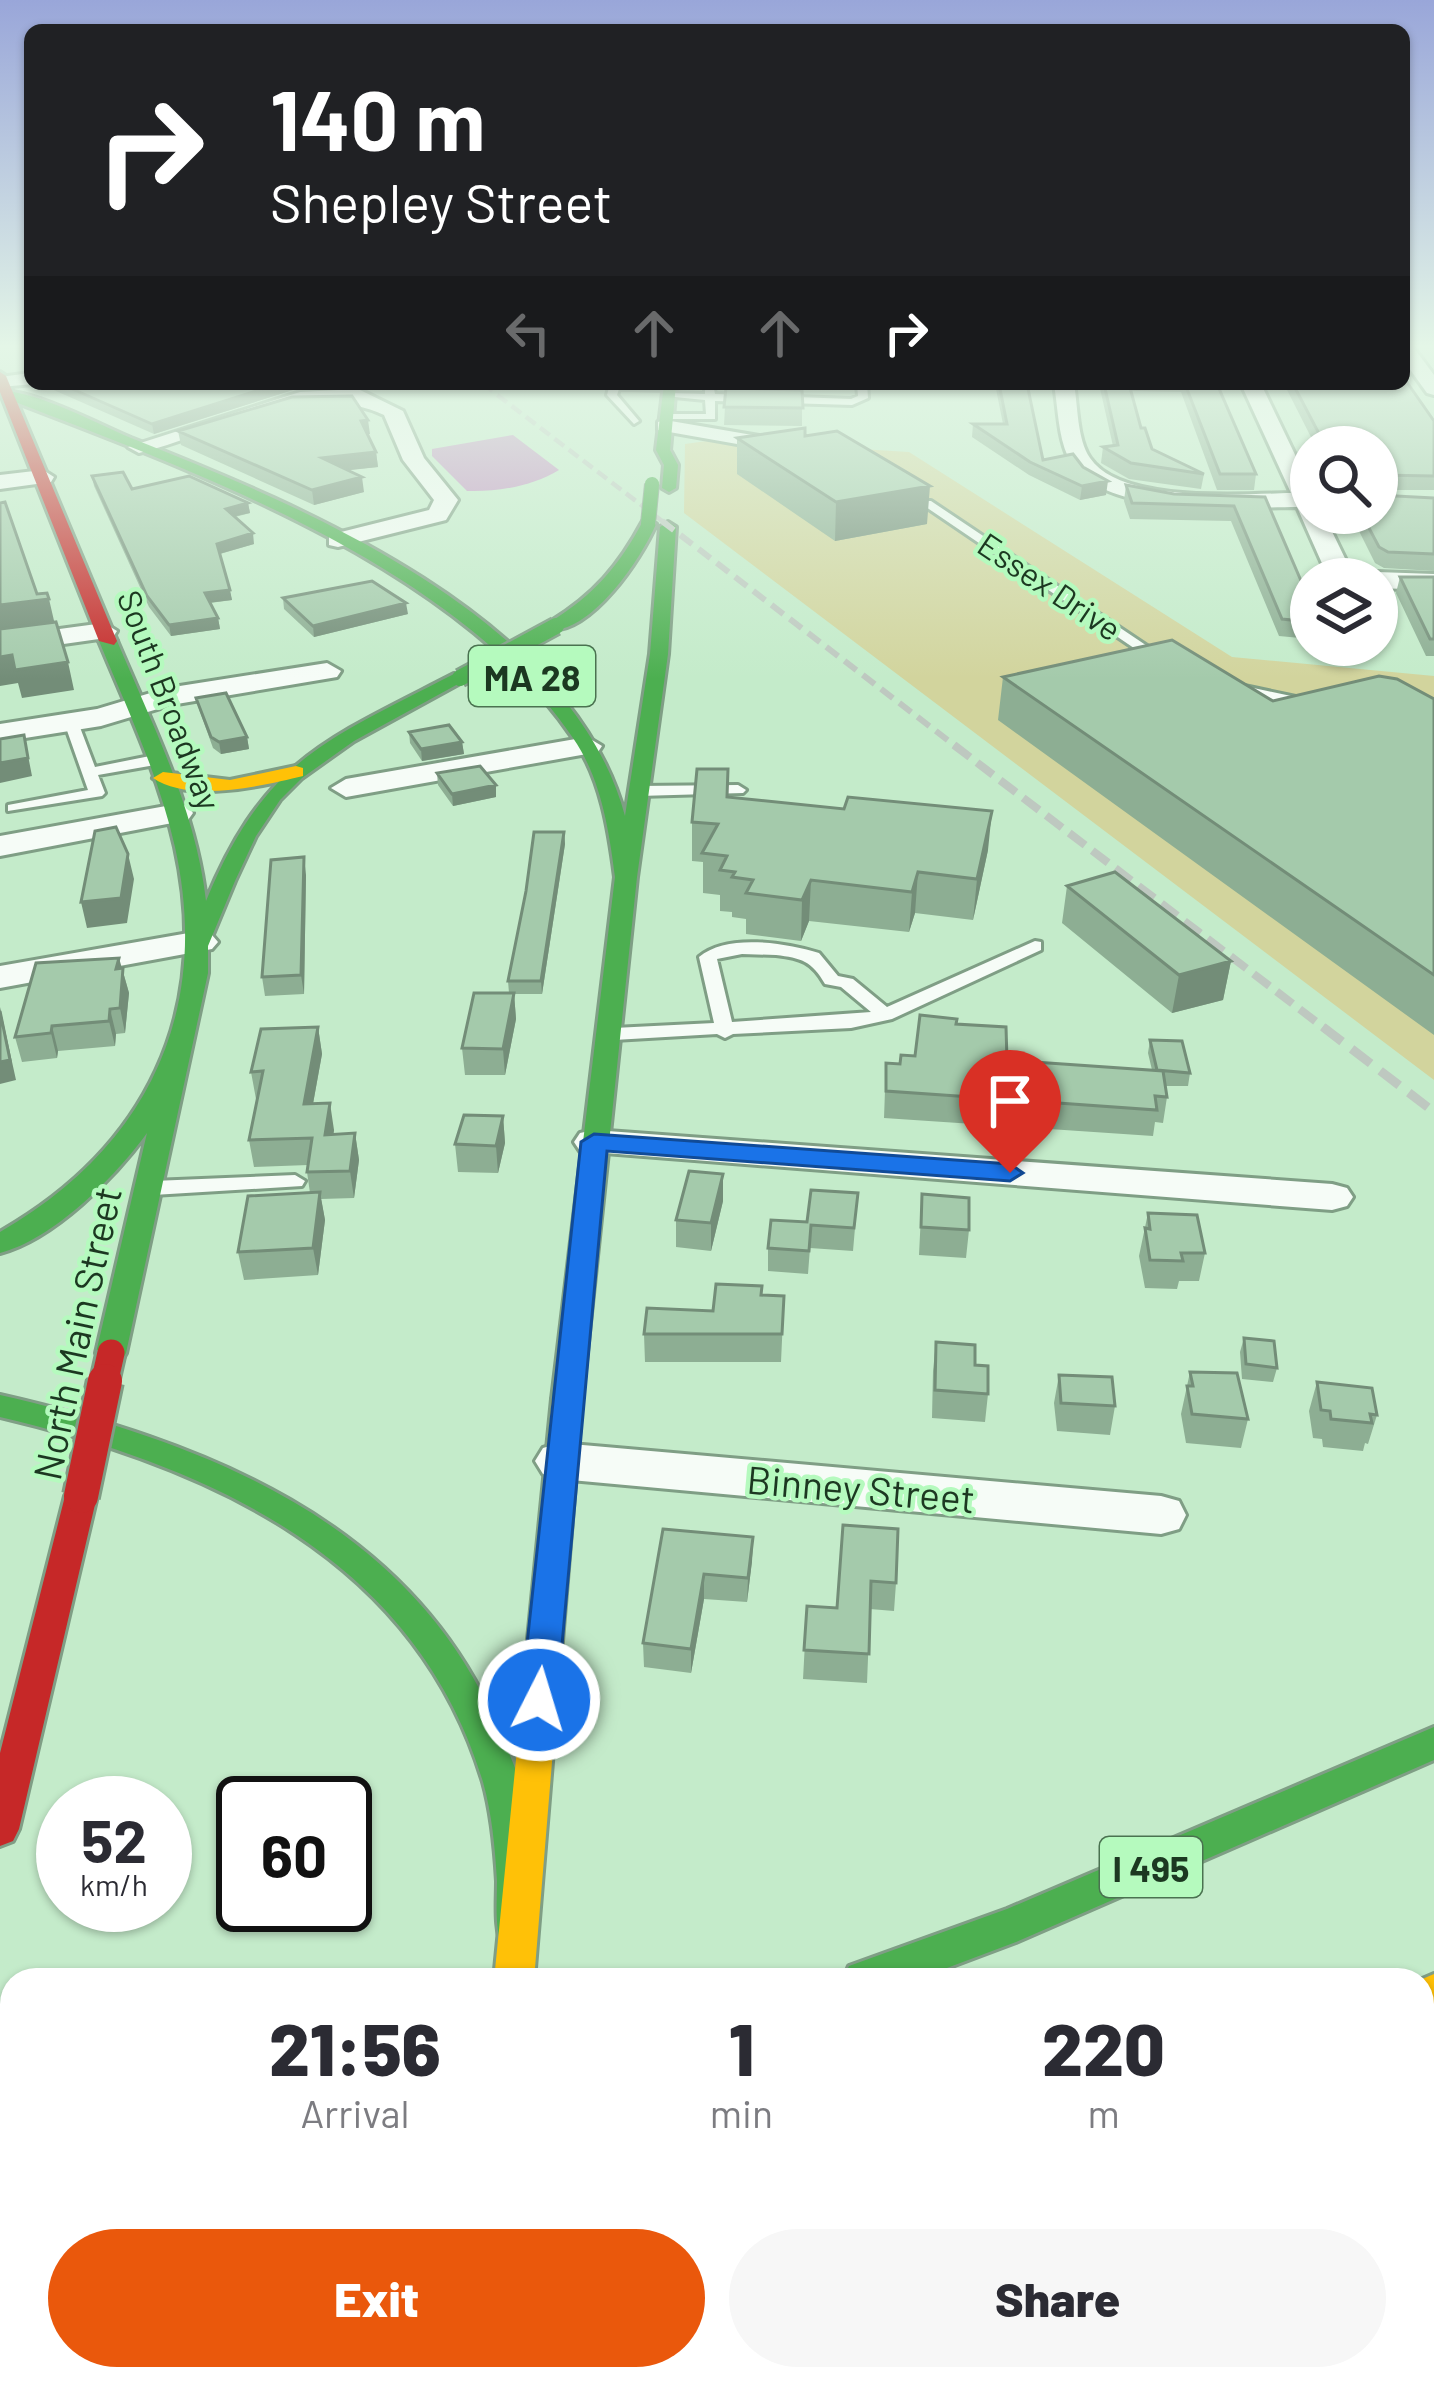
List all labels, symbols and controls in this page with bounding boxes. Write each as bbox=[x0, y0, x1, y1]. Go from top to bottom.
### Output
text: 140 m bbox=[270, 67, 485, 168]
icon: right bbox=[72, 72, 228, 228]
text: Shepley Street bbox=[270, 169, 612, 234]
icon: left bbox=[495, 300, 561, 366]
icon: ahead bbox=[621, 300, 687, 366]
icon: ahead bbox=[747, 300, 813, 366]
icon: right bbox=[873, 300, 939, 366]
map controls bbox=[1290, 426, 1398, 666]
button: search bbox=[1290, 426, 1398, 534]
street label: Essex Drive bbox=[971, 524, 1129, 648]
button: layers bbox=[1290, 558, 1398, 666]
street label: South Broadway bbox=[110, 585, 230, 815]
road number: MA 28 bbox=[469, 646, 595, 706]
pin bbox=[959, 1050, 1061, 1173]
icon: arrive bbox=[977, 1068, 1043, 1134]
street label: North Main Street bbox=[22, 1182, 130, 1484]
street label: Binney Street bbox=[745, 1455, 977, 1521]
position arrow bbox=[476, 1637, 602, 1763]
speed limit sign: 60 bbox=[216, 1776, 372, 1932]
text: 52 bbox=[81, 1803, 147, 1875]
road number: I 495 bbox=[1100, 1837, 1202, 1897]
text: km/h bbox=[80, 1866, 148, 1902]
text: 21:56 bbox=[269, 2004, 441, 2090]
text: 1 bbox=[729, 2004, 754, 2090]
text: 220 bbox=[1042, 2004, 1165, 2090]
text: Arrival bbox=[300, 2089, 409, 2136]
text: min bbox=[710, 2089, 773, 2136]
text: m bbox=[1087, 2089, 1120, 2136]
button: Exit bbox=[48, 2229, 705, 2367]
button: Share bbox=[729, 2229, 1386, 2367]

